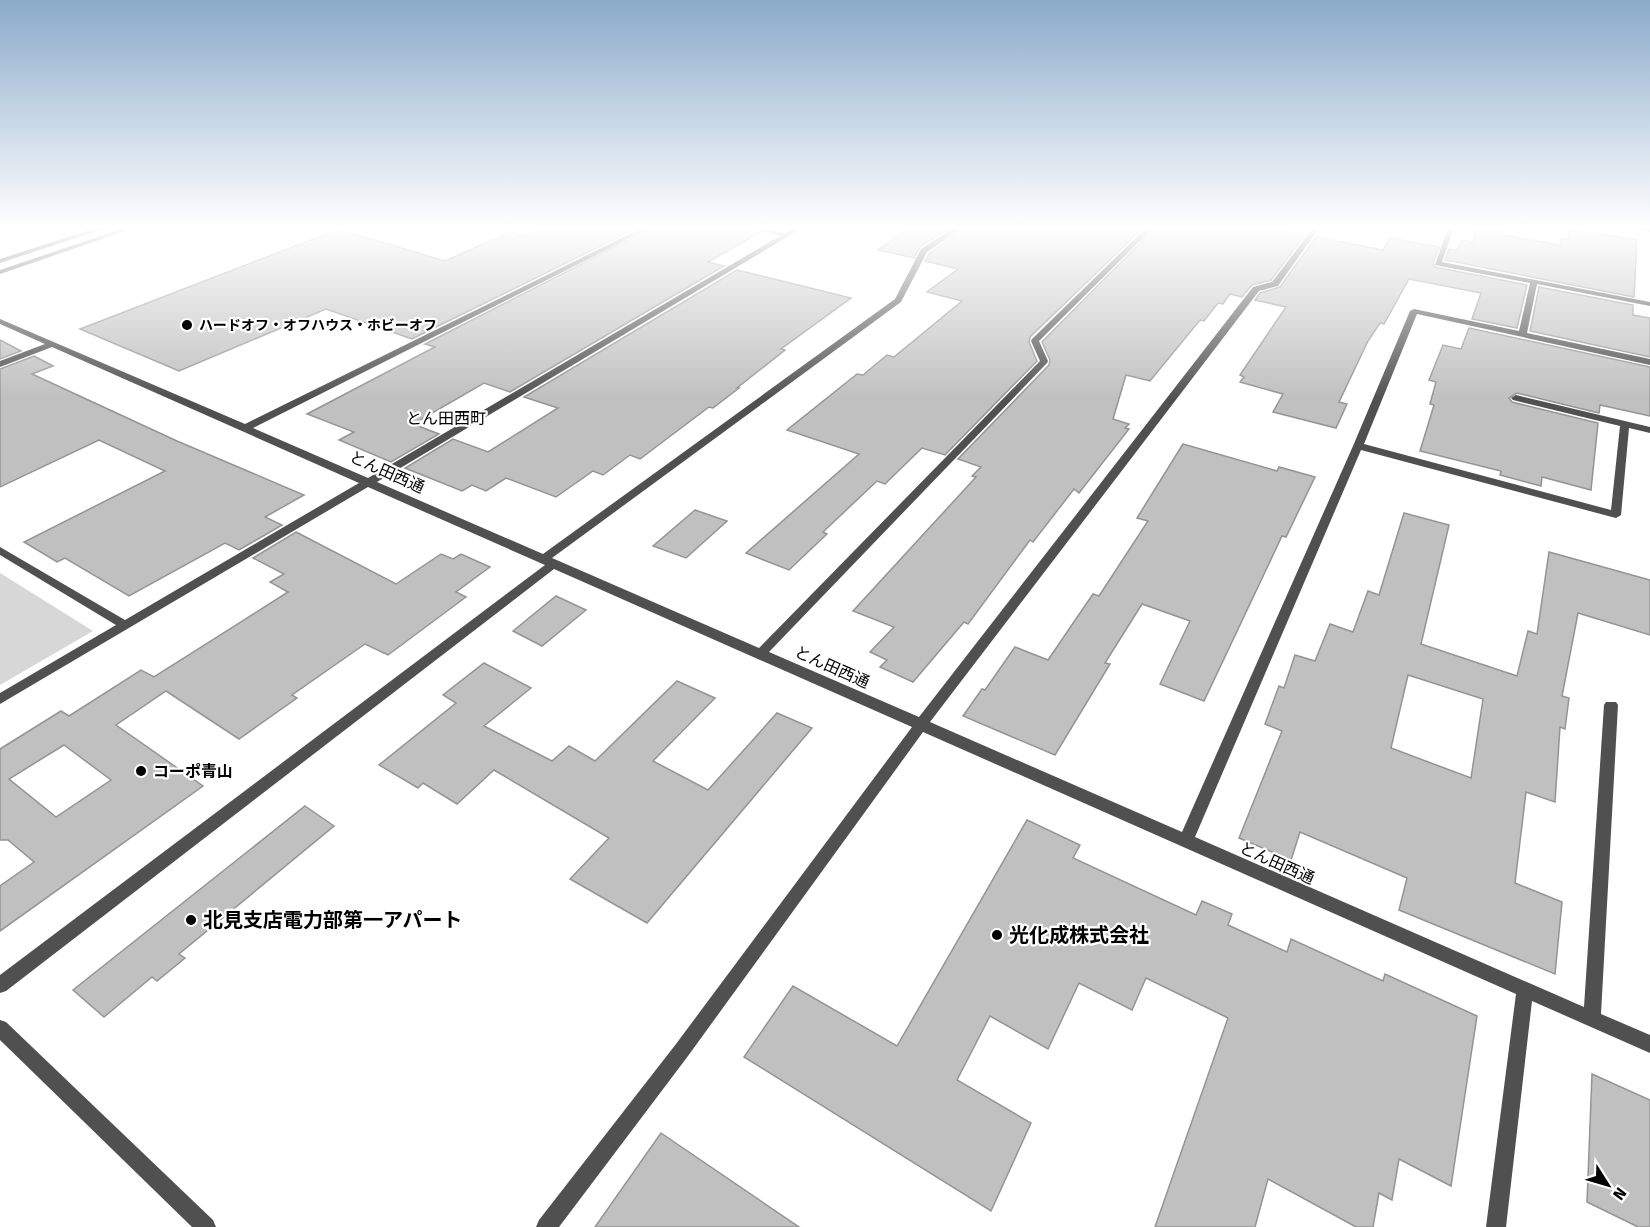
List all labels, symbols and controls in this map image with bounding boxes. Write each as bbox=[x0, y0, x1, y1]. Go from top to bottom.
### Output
place label: ハードオフ・オフハウス・ホビーオフ bbox=[199, 317, 437, 334]
marker: ハードオフ・オフハウス・ホビーオフ bbox=[180, 318, 194, 332]
district label: とん田西町 bbox=[406, 409, 486, 428]
street label: とん田西通 bbox=[347, 447, 427, 497]
street label: とん田西通 bbox=[792, 642, 872, 692]
place label: コーポ青山 bbox=[153, 762, 233, 781]
marker: コーポ青山 bbox=[134, 764, 148, 778]
street label: とん田西通 bbox=[1237, 838, 1317, 888]
place label: 北見支店電力部第一アパート bbox=[203, 908, 463, 932]
marker: 北見支店電力部第一アパート bbox=[184, 913, 198, 927]
place label: 光化成株式会社 bbox=[1009, 923, 1149, 947]
marker: 光化成株式会社 bbox=[990, 928, 1004, 942]
north arrow bbox=[1578, 1155, 1638, 1215]
text: N bbox=[1609, 1184, 1630, 1204]

